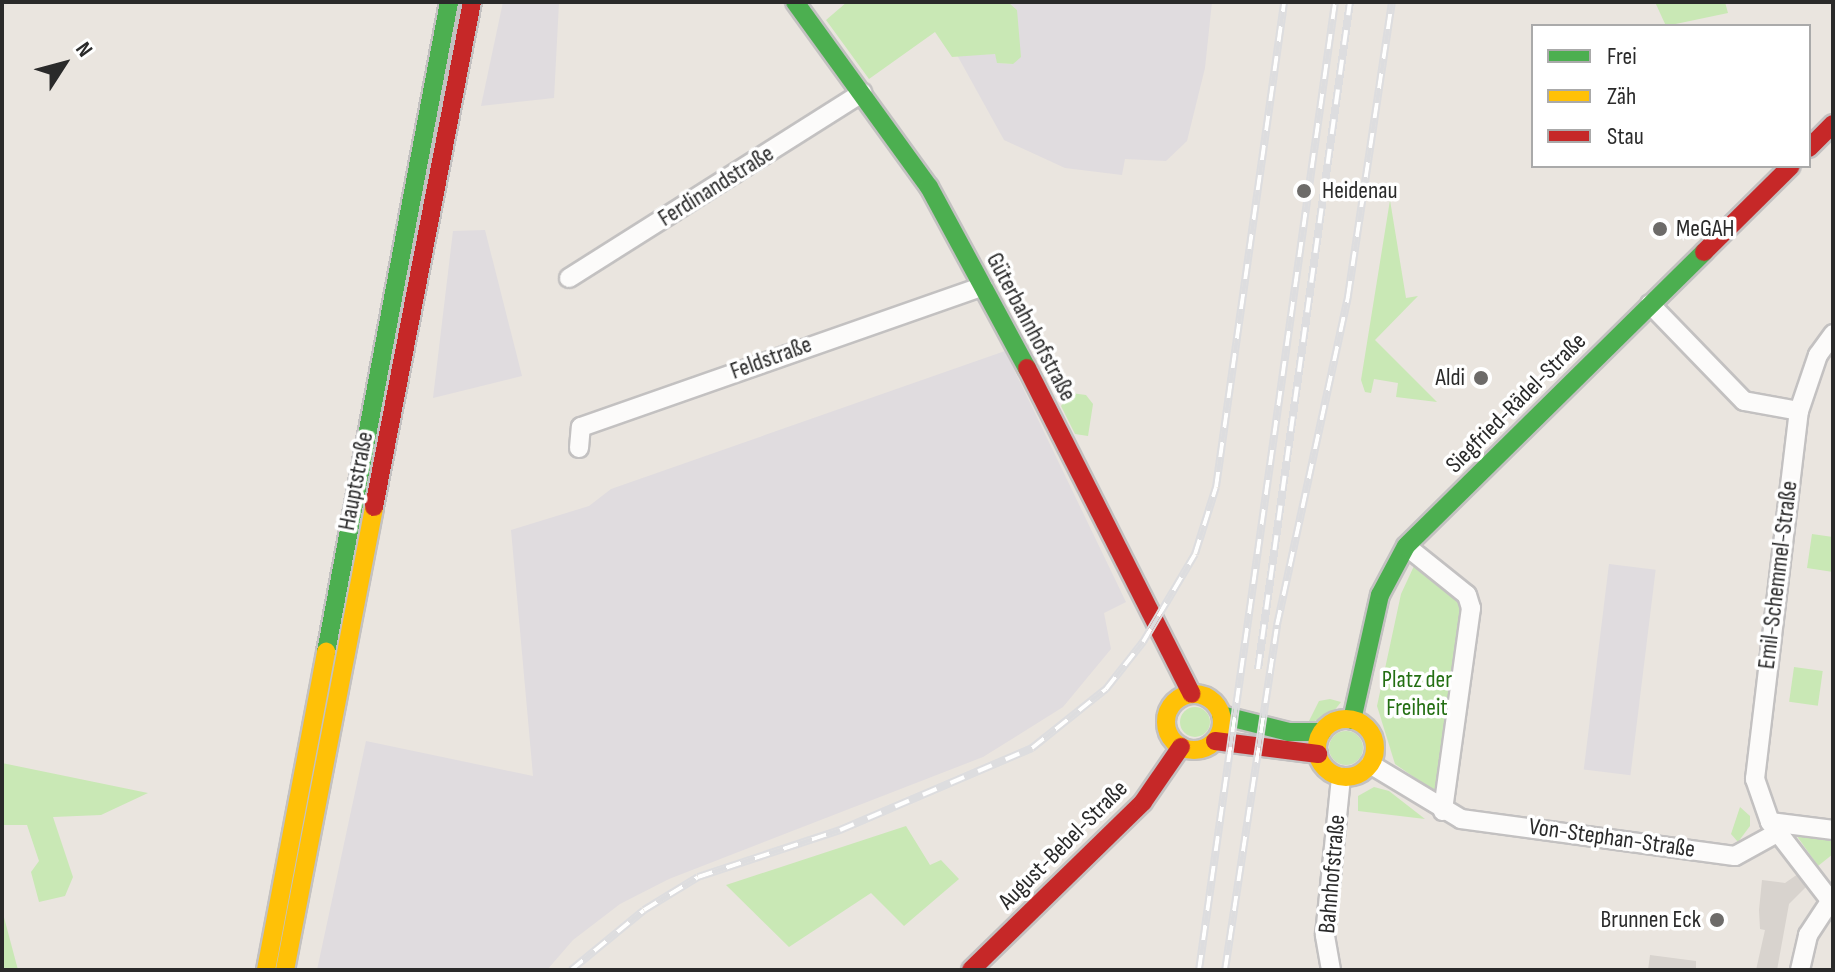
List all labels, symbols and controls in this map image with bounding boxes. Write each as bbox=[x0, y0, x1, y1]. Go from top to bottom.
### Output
north arrow bbox=[24, 24, 104, 104]
legend bbox=[1531, 24, 1811, 168]
text: N bbox=[69, 37, 98, 62]
text: Frei bbox=[1607, 42, 1637, 71]
text: Zäh bbox=[1607, 82, 1636, 111]
text: Stau bbox=[1607, 122, 1644, 151]
street label: Ferdinandstraße bbox=[653, 139, 779, 233]
place label: Heidenau bbox=[1322, 177, 1398, 205]
marker: Heidenau bbox=[1293, 180, 1315, 202]
place label: MeGAH bbox=[1676, 215, 1734, 243]
marker: MeGAH bbox=[1651, 220, 1669, 238]
street label: Güterbahnhofstraße bbox=[980, 248, 1082, 406]
street label: Siegfried-Rädel-Straße bbox=[1440, 327, 1592, 479]
street label: Feldstraße bbox=[726, 330, 816, 386]
place label: Aldi bbox=[1435, 364, 1465, 392]
marker: Aldi bbox=[1472, 369, 1490, 387]
street label: Hauptstraße bbox=[332, 429, 380, 533]
street label: Emil-Schemmel-Straße bbox=[1752, 479, 1804, 671]
park label: Platz der Freiheit bbox=[1382, 666, 1452, 722]
street label: August-Bebel-Straße bbox=[992, 774, 1134, 916]
street label: Von-Stephan-Straße bbox=[1527, 812, 1697, 864]
street label: Bahnhofstraße bbox=[1312, 813, 1352, 935]
place label: Brunnen Eck bbox=[1601, 906, 1701, 934]
marker: Brunnen Eck bbox=[1708, 911, 1726, 929]

